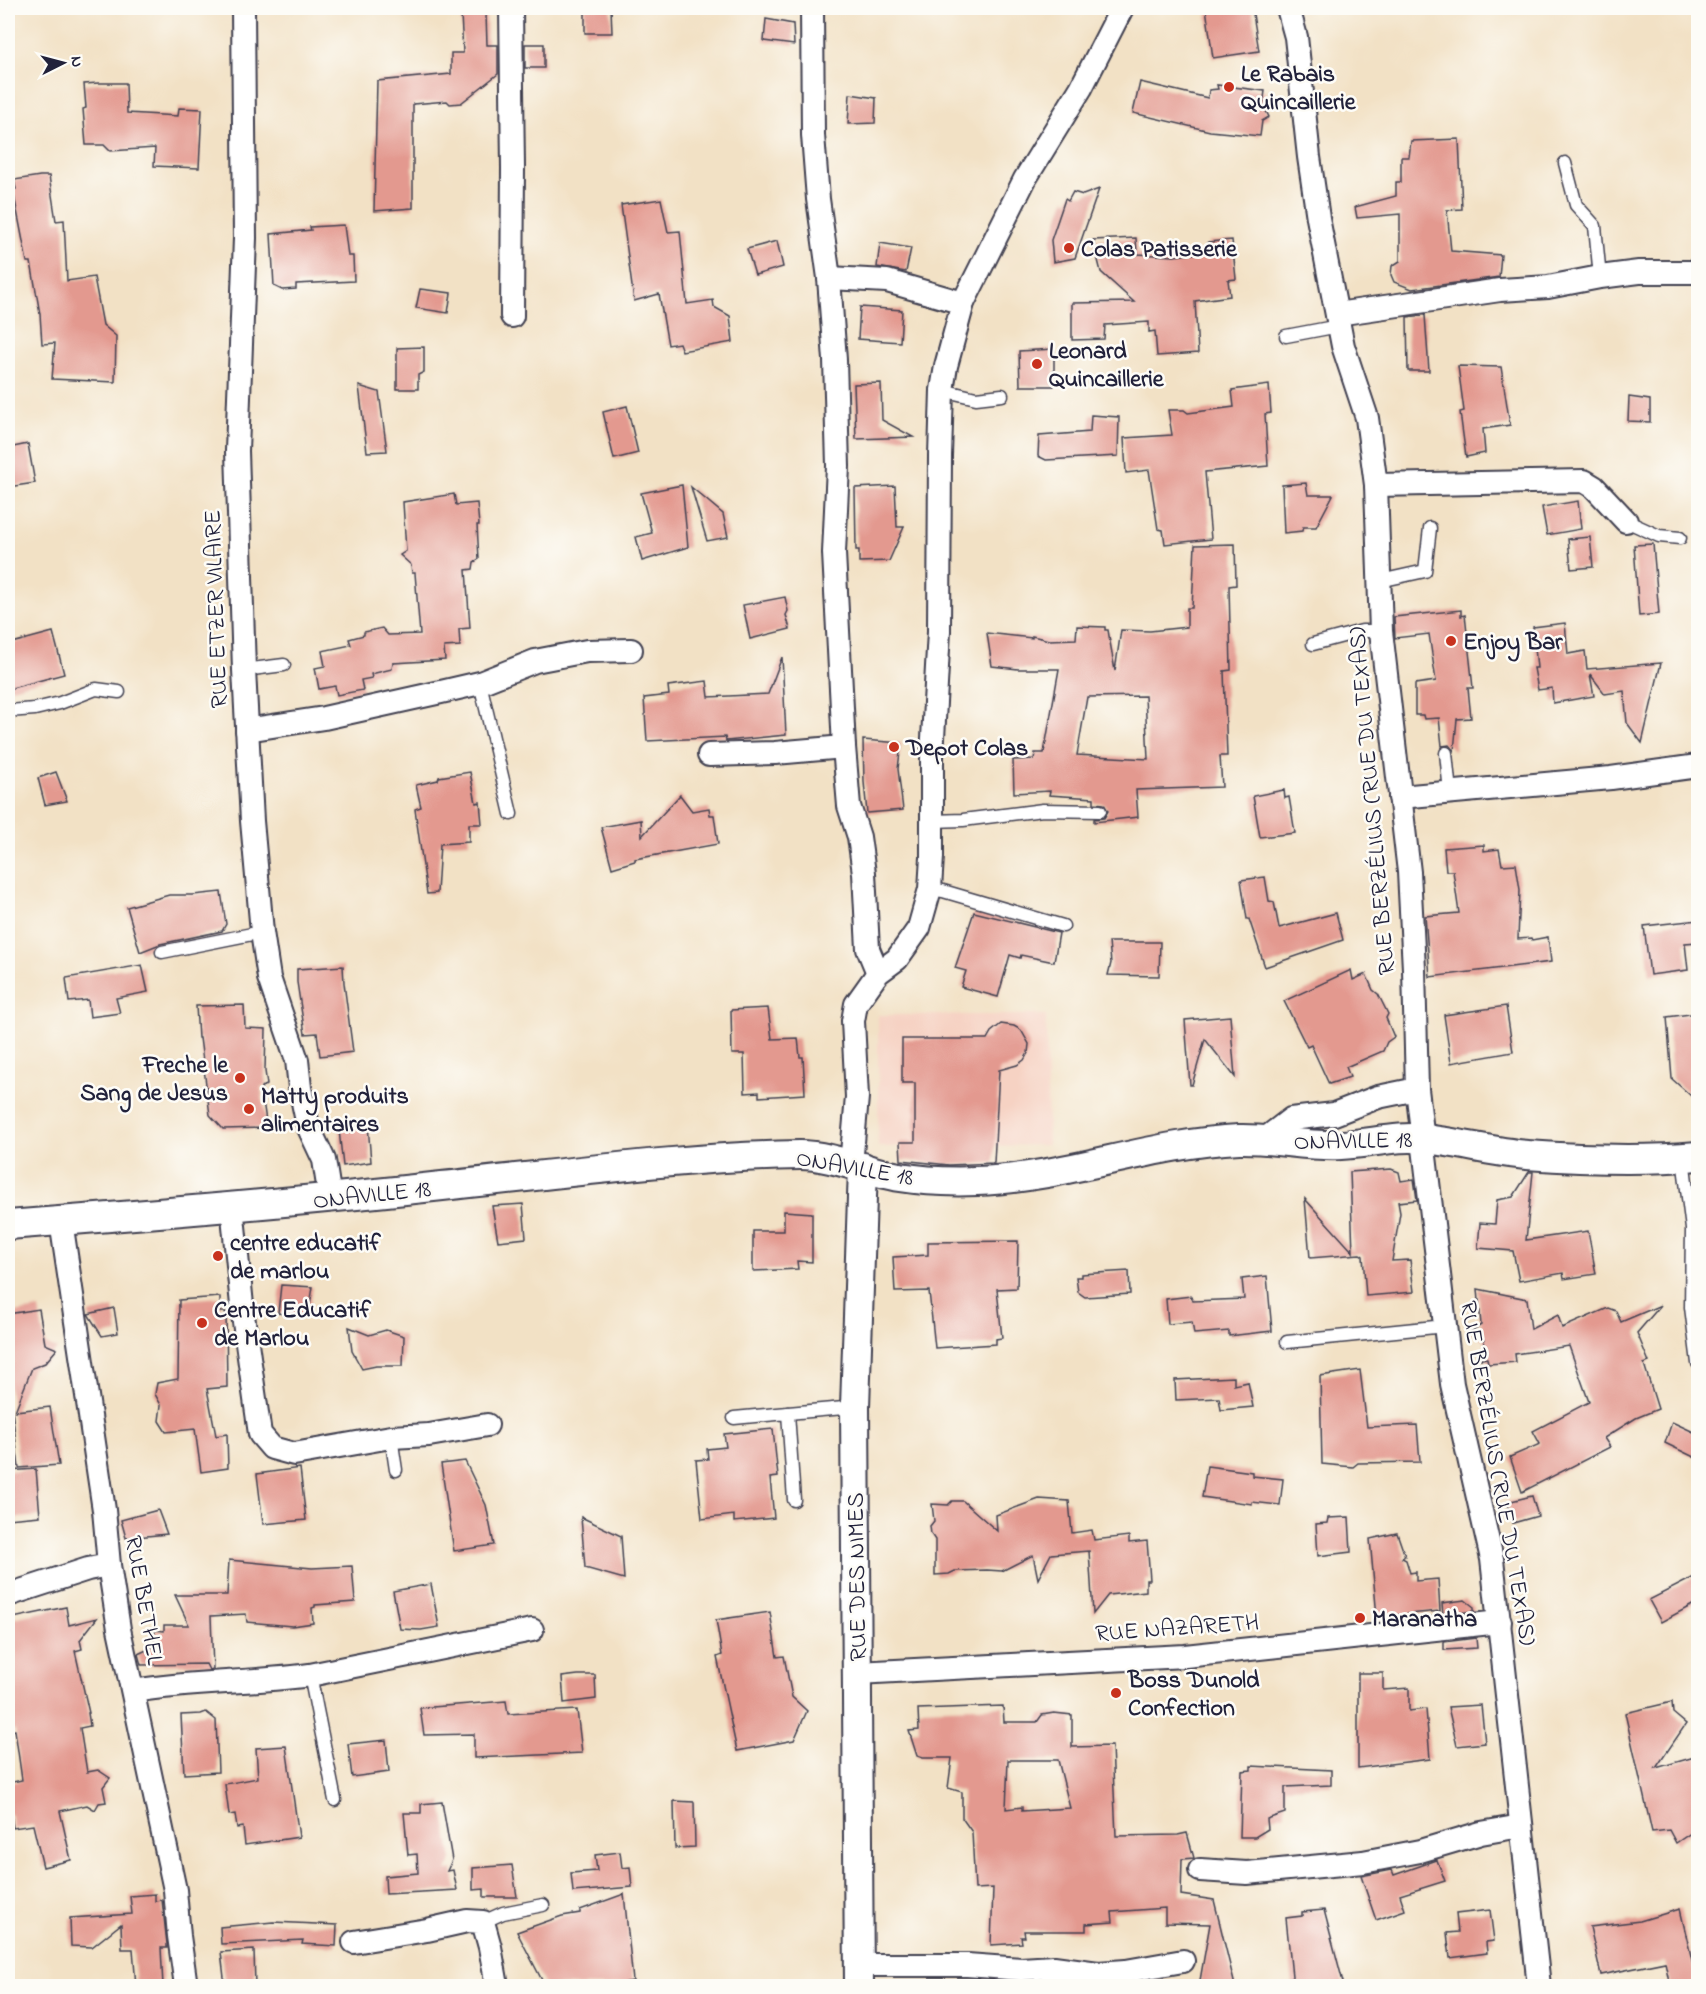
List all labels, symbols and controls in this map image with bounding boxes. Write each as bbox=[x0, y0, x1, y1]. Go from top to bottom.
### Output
north arrow bbox=[33, 33, 93, 93]
text: N bbox=[63, 55, 88, 68]
place label: Le Rabais Quincaillerie bbox=[1241, 58, 1357, 121]
marker: Le Rabais Quincaillerie bbox=[1222, 80, 1236, 94]
place label: Colas Patisserie bbox=[1081, 233, 1238, 268]
marker: Colas Patisserie bbox=[1062, 241, 1076, 255]
place label: Leonard Quincaillerie bbox=[1049, 335, 1165, 398]
marker: Leonard Quincaillerie bbox=[1030, 357, 1044, 371]
street label: RUE ETZER VILAIRE bbox=[197, 509, 238, 709]
street label: RUE BERZÉLIUS (RUE DU TEXAS) bbox=[1341, 625, 1406, 976]
place label: Enjoy Bar bbox=[1463, 626, 1563, 662]
marker: Enjoy Bar bbox=[1444, 634, 1458, 648]
place label: Depot Colas bbox=[905, 732, 1028, 767]
marker: Depot Colas bbox=[887, 740, 901, 754]
place label: Freche le Sang de Jesus bbox=[80, 1049, 229, 1113]
marker: Freche le Sang de Jesus bbox=[233, 1071, 247, 1085]
place label: Matty produits alimentaires bbox=[261, 1080, 409, 1143]
marker: Matty produits alimentaires bbox=[242, 1102, 256, 1116]
street label: ONAVILLE 18 bbox=[1293, 1124, 1413, 1161]
street label: ONAVILLE 18 bbox=[793, 1142, 916, 1197]
street label: ONAVILLE 18 bbox=[311, 1173, 433, 1220]
place label: centre educatif de marlou bbox=[230, 1227, 381, 1290]
marker: centre educatif de marlou bbox=[211, 1249, 225, 1263]
place label: Centre Educatif de Marlou bbox=[214, 1294, 372, 1357]
street label: RUE BERZÉLIUS (RUE DU TEXAS) bbox=[1449, 1298, 1544, 1649]
marker: Centre Educatif de Marlou bbox=[195, 1316, 209, 1330]
street label: RUE DES NIMES bbox=[840, 1492, 877, 1662]
street label: RUE BETHEL bbox=[114, 1533, 171, 1668]
place label: Maranatha bbox=[1372, 1603, 1477, 1638]
street label: RUE NAZARETH bbox=[1094, 1606, 1260, 1653]
marker: Maranatha bbox=[1353, 1611, 1367, 1625]
place label: Boss Dunold Confection bbox=[1127, 1664, 1260, 1727]
marker: Boss Dunold Confection bbox=[1109, 1686, 1123, 1700]

